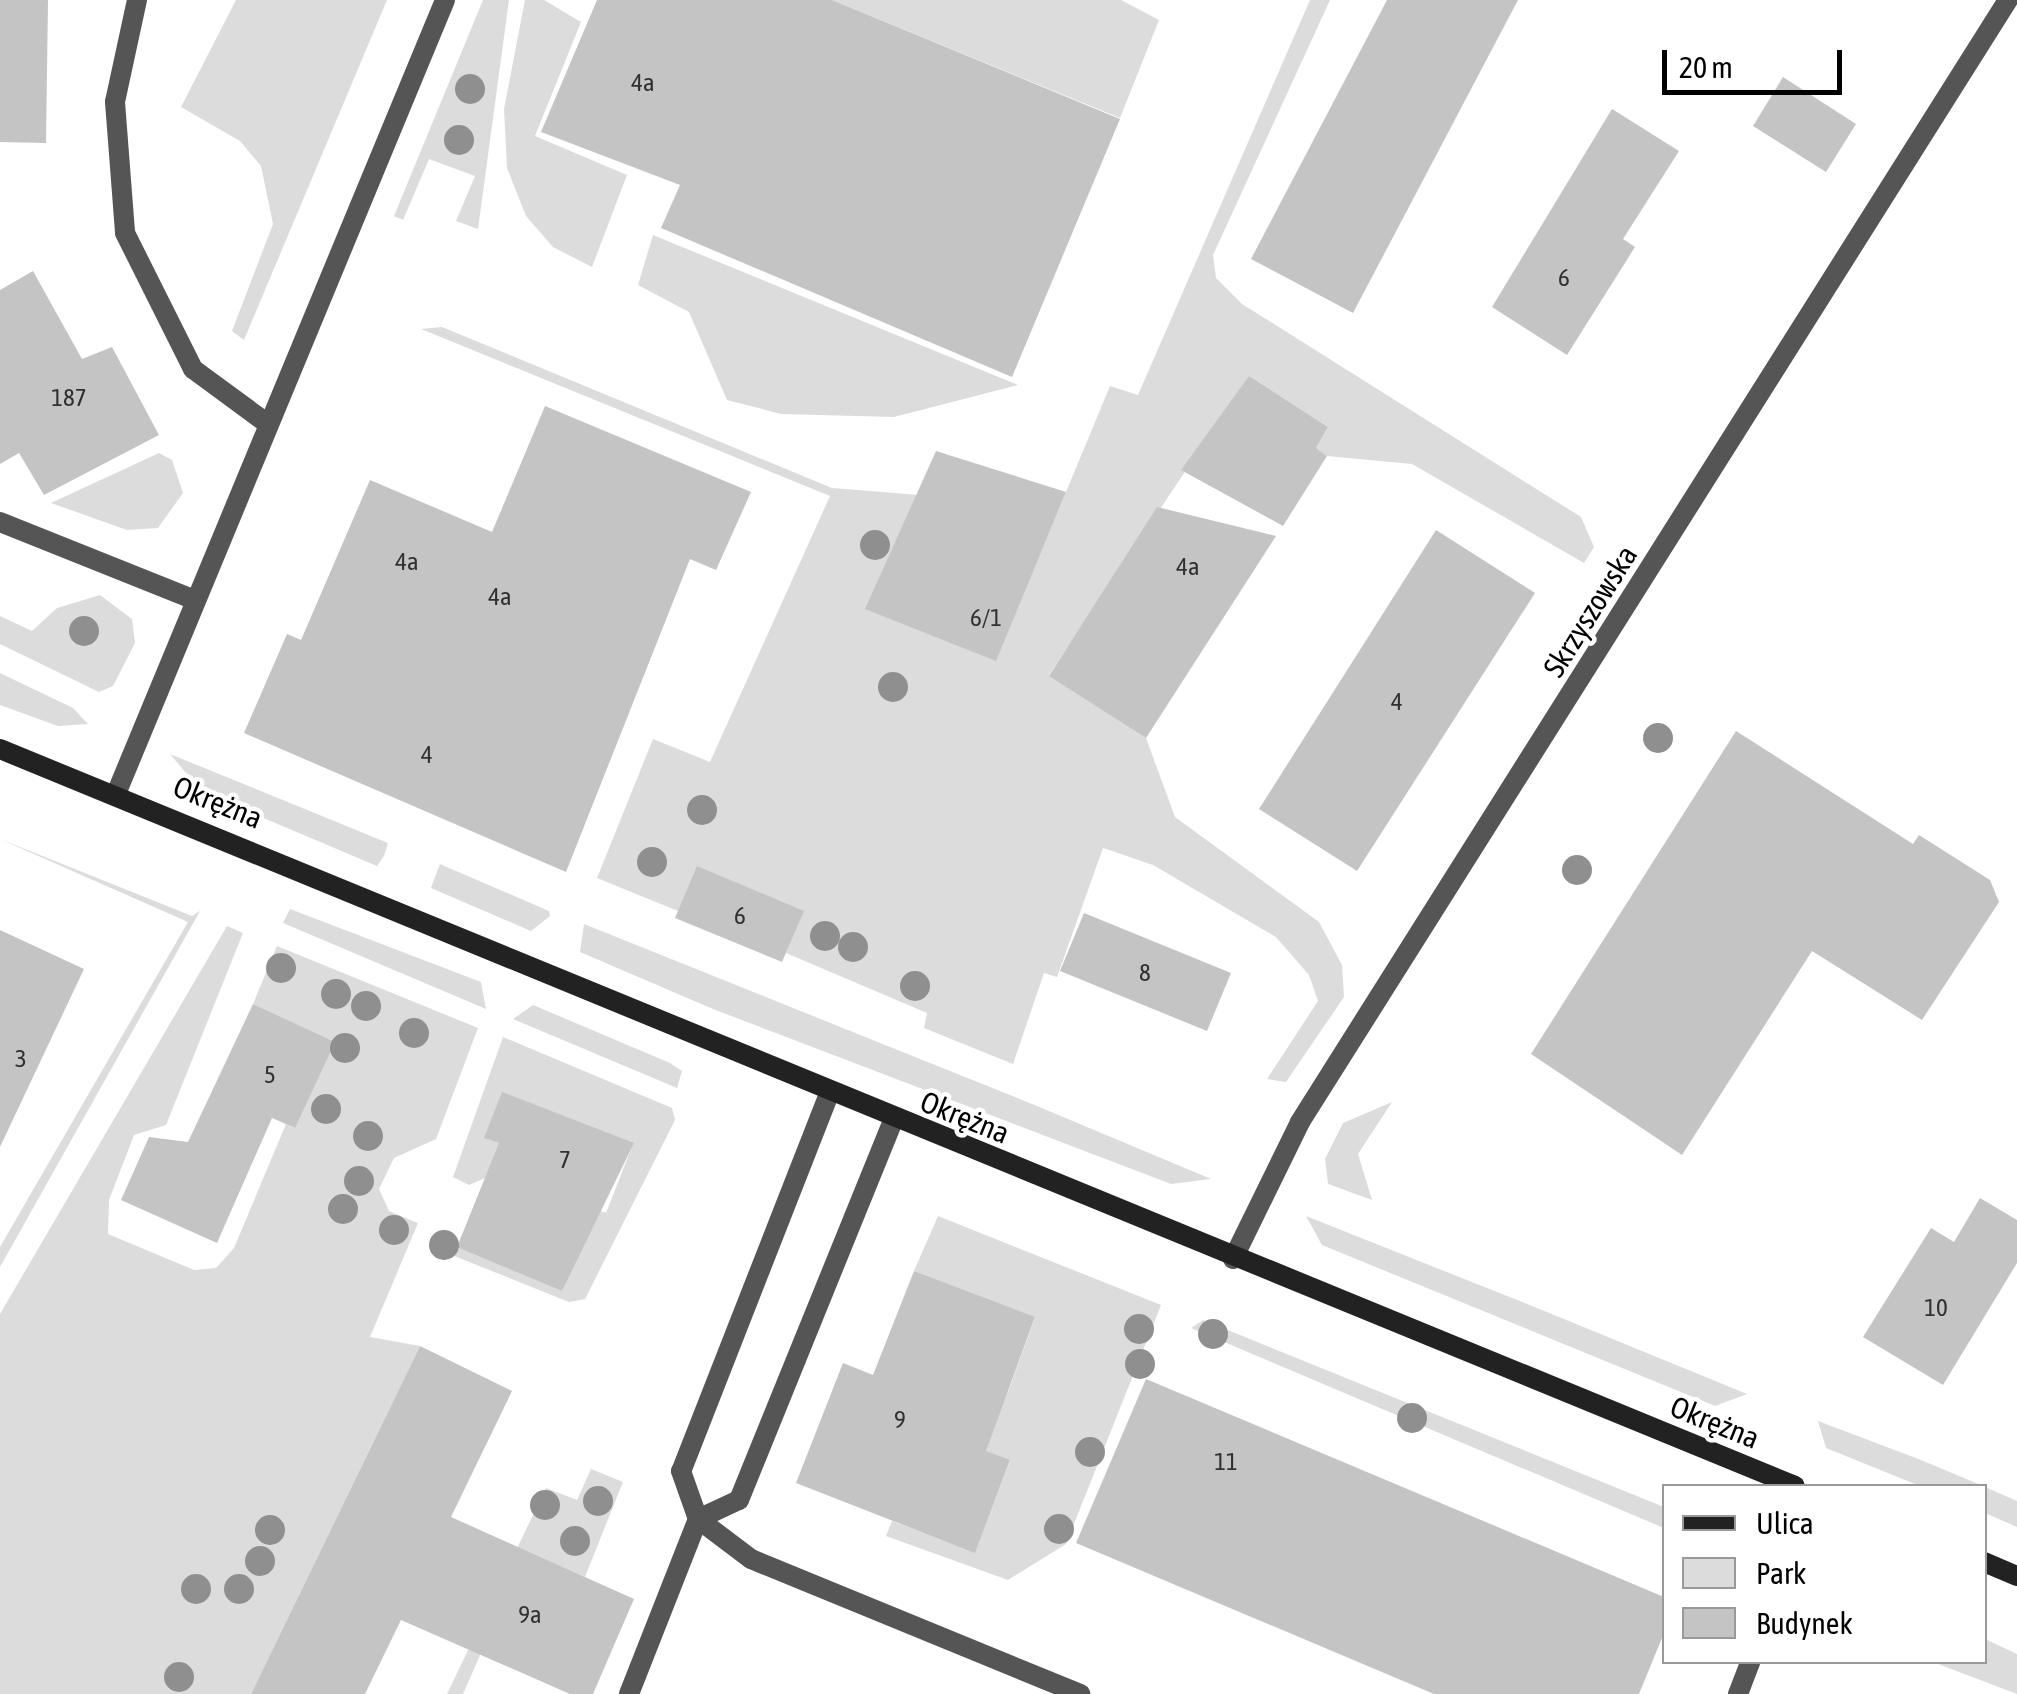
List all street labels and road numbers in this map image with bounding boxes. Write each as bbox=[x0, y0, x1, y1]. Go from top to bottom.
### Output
street label: Skrzyszowska bbox=[1535, 539, 1645, 683]
street label: Okrężna bbox=[168, 768, 268, 836]
street label: Okrężna bbox=[915, 1083, 1015, 1151]
street label: Okrężna bbox=[1665, 1388, 1765, 1456]

